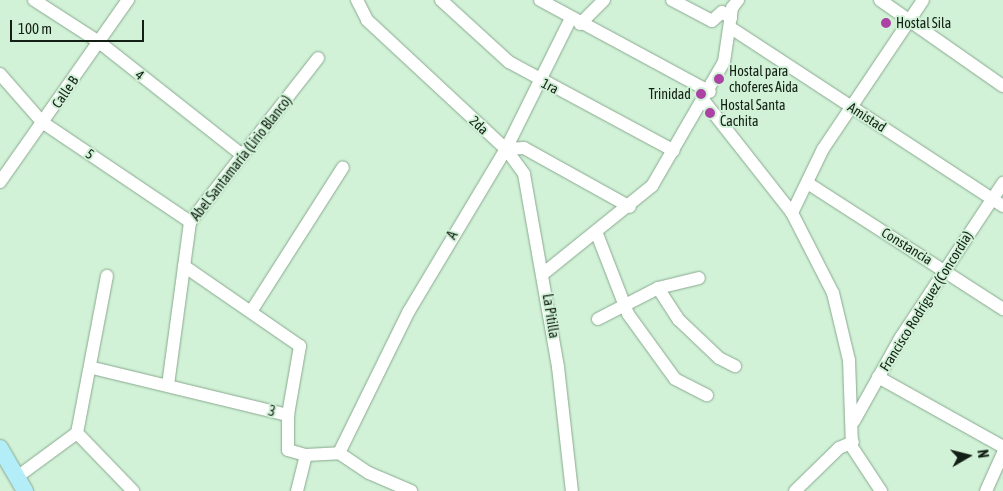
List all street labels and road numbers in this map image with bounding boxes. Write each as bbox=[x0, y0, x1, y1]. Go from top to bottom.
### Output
street label: 4 bbox=[132, 66, 148, 84]
street label: Calle B bbox=[48, 73, 82, 111]
street label: 1ra bbox=[539, 75, 561, 97]
street label: Abel Santamaría (Lirio Blanco) bbox=[187, 92, 295, 224]
street label: Amistad bbox=[845, 98, 889, 136]
street label: 2da bbox=[466, 112, 492, 138]
street label: 5 bbox=[83, 145, 97, 163]
street label: Constancia bbox=[878, 224, 936, 268]
street label: A bbox=[443, 228, 461, 242]
street label: Francisco Rodríguez (Concordia) bbox=[876, 228, 976, 374]
street label: La Pitilla bbox=[539, 293, 563, 339]
street label: 3 bbox=[267, 402, 277, 420]

